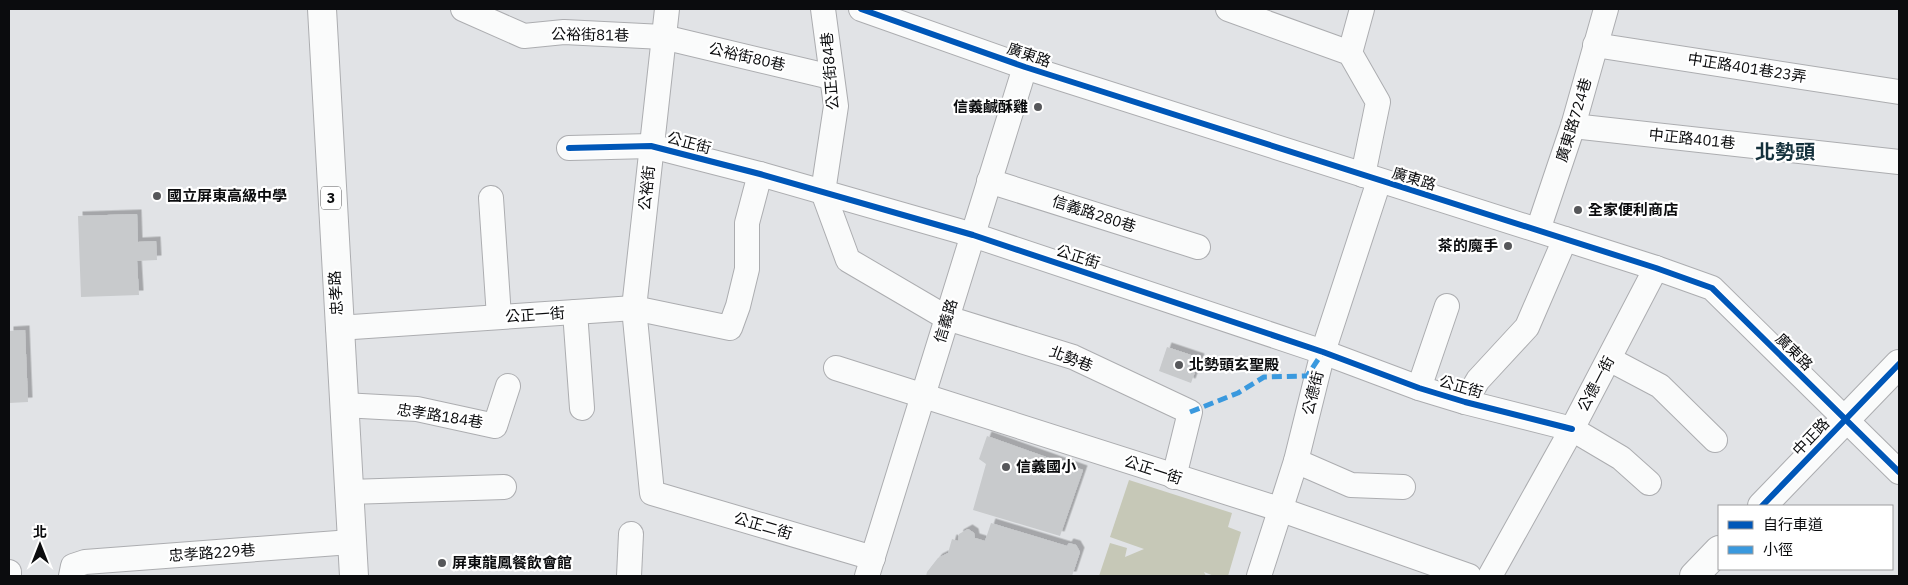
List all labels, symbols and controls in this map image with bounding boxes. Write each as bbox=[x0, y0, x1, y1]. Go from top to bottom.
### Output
street label: 公裕街81巷 bbox=[551, 24, 629, 45]
street label: 公正街84巷 bbox=[817, 31, 842, 111]
street label: 公裕街80巷 bbox=[707, 38, 787, 75]
street label: 廣東路 bbox=[1005, 38, 1054, 71]
street label: 中正路401巷23弄 bbox=[1686, 49, 1808, 86]
street label: 廣東路724巷 bbox=[1552, 75, 1595, 164]
place label: 信義鹹酥雞 bbox=[953, 97, 1028, 116]
marker: 信義鹹酥雞 bbox=[1032, 101, 1044, 113]
street label: 中正路401巷 bbox=[1648, 125, 1736, 152]
street label: 公正街 bbox=[665, 128, 713, 158]
district label: 北勢頭 bbox=[1755, 138, 1815, 165]
street label: 廣東路 bbox=[1390, 163, 1438, 194]
street label: 公裕街 bbox=[635, 165, 658, 211]
place label: 國立屏東高級中學 bbox=[167, 186, 287, 205]
road number: 3 bbox=[321, 187, 341, 210]
marker: 國立屏東高級中學 bbox=[151, 190, 163, 202]
street label: 信義路280巷 bbox=[1050, 191, 1138, 236]
place label: 全家便利商店 bbox=[1588, 200, 1678, 219]
marker: 全家便利商店 bbox=[1572, 204, 1584, 216]
place label: 茶的魔手 bbox=[1438, 236, 1498, 255]
marker: 茶的魔手 bbox=[1502, 240, 1514, 252]
street label: 公正街 bbox=[1054, 241, 1102, 273]
street label: 忠孝路 bbox=[325, 270, 346, 316]
street label: 信義路 bbox=[930, 297, 961, 345]
street label: 公正一街 bbox=[504, 303, 566, 326]
street label: 廣東路 bbox=[1772, 329, 1817, 374]
street label: 北勢巷 bbox=[1047, 342, 1096, 375]
street label: 公德一街 bbox=[1573, 353, 1618, 415]
place label: 北勢頭玄聖殿 bbox=[1189, 355, 1279, 374]
marker: 北勢頭玄聖殿 bbox=[1173, 359, 1185, 371]
street label: 公德街 bbox=[1298, 369, 1327, 417]
street label: 公正街 bbox=[1437, 371, 1485, 402]
street label: 忠孝路184巷 bbox=[396, 399, 485, 432]
street label: 中正路 bbox=[1788, 414, 1833, 459]
street label: 公正一街 bbox=[1122, 451, 1185, 488]
place label: 信義國小 bbox=[1016, 457, 1077, 476]
marker: 信義國小 bbox=[1000, 461, 1012, 473]
legend bbox=[1718, 505, 1893, 570]
street label: 公正二街 bbox=[732, 508, 795, 543]
text: 自行車道 bbox=[1763, 515, 1823, 534]
north arrow bbox=[15, 520, 65, 570]
text: 北 bbox=[33, 523, 47, 541]
street label: 忠孝路229巷 bbox=[168, 540, 256, 565]
text: 小徑 bbox=[1763, 540, 1793, 559]
place label: 屏東龍鳳餐飲會館 bbox=[452, 553, 572, 572]
marker: 屏東龍鳳餐飲會館 bbox=[436, 557, 448, 569]

